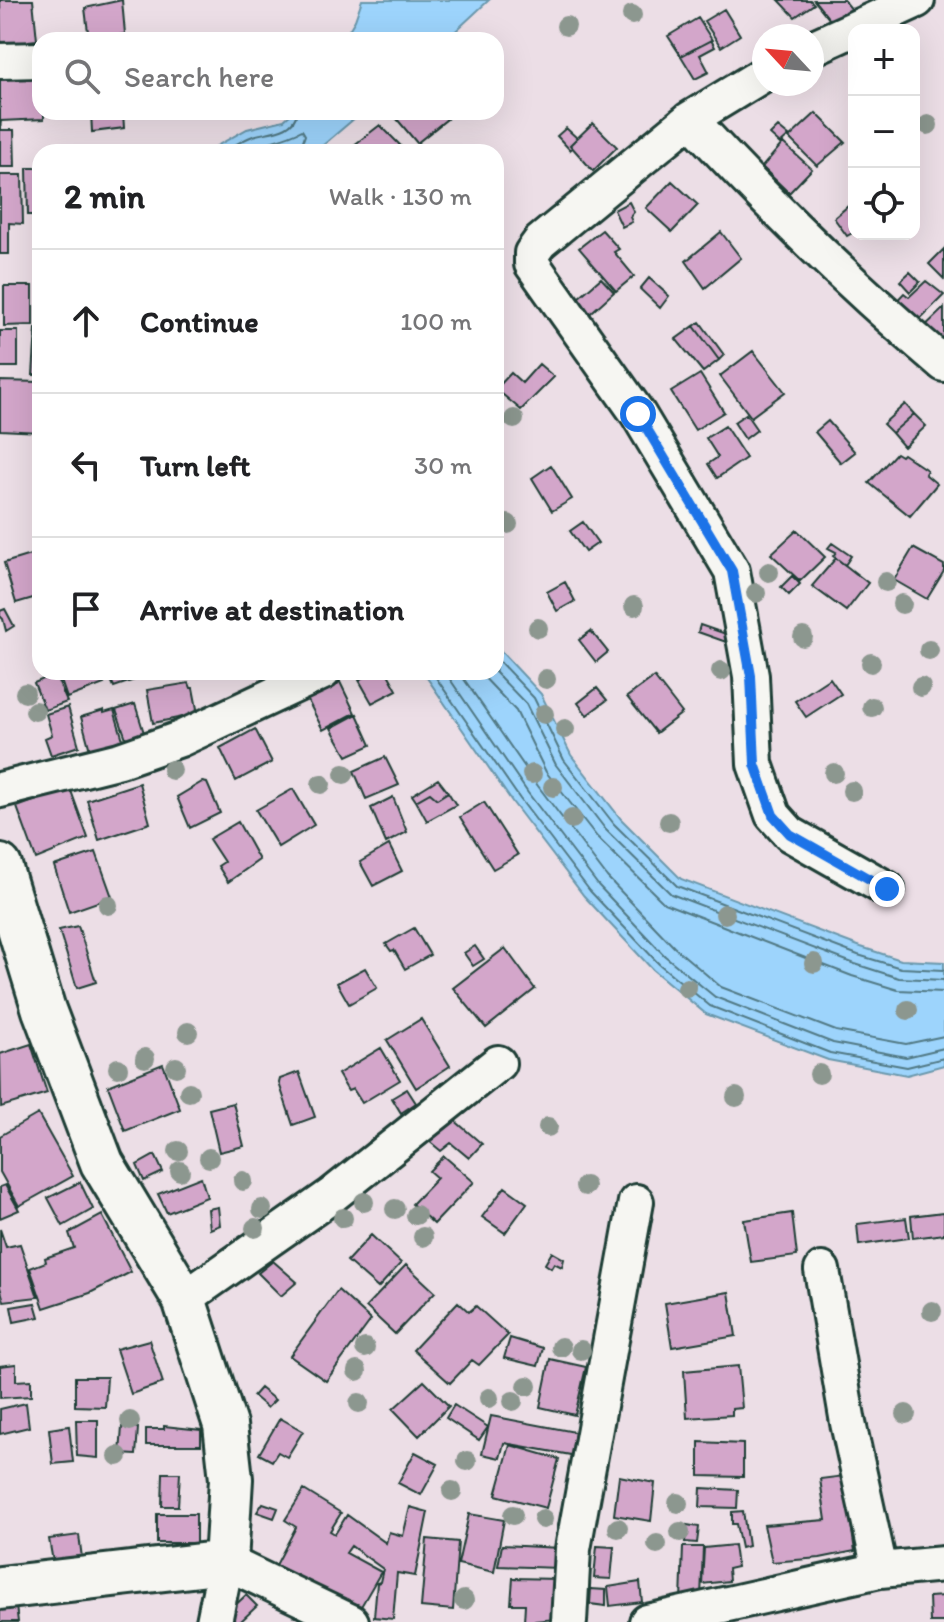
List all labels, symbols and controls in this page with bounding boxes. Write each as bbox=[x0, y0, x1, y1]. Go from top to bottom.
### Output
north arrow bbox=[752, 24, 824, 96]
map controls bbox=[848, 24, 920, 240]
button: + bbox=[848, 24, 920, 96]
search box bbox=[32, 32, 504, 120]
icon: search bbox=[60, 54, 104, 98]
text: Search here bbox=[124, 58, 274, 95]
button: − bbox=[848, 96, 920, 168]
button: locate bbox=[848, 168, 920, 240]
text: 2 min bbox=[64, 176, 145, 217]
text: Walk · 130 m bbox=[329, 180, 472, 212]
icon: ahead bbox=[64, 299, 108, 343]
text: Continue bbox=[140, 303, 259, 340]
text: 100 m bbox=[400, 305, 472, 337]
route start bbox=[620, 396, 656, 432]
icon: left bbox=[64, 443, 108, 487]
text: Turn left bbox=[140, 447, 251, 484]
text: 30 m bbox=[414, 449, 472, 481]
icon: arrive bbox=[64, 587, 108, 631]
text: Arrive at destination bbox=[140, 591, 404, 628]
route end bbox=[869, 871, 905, 907]

